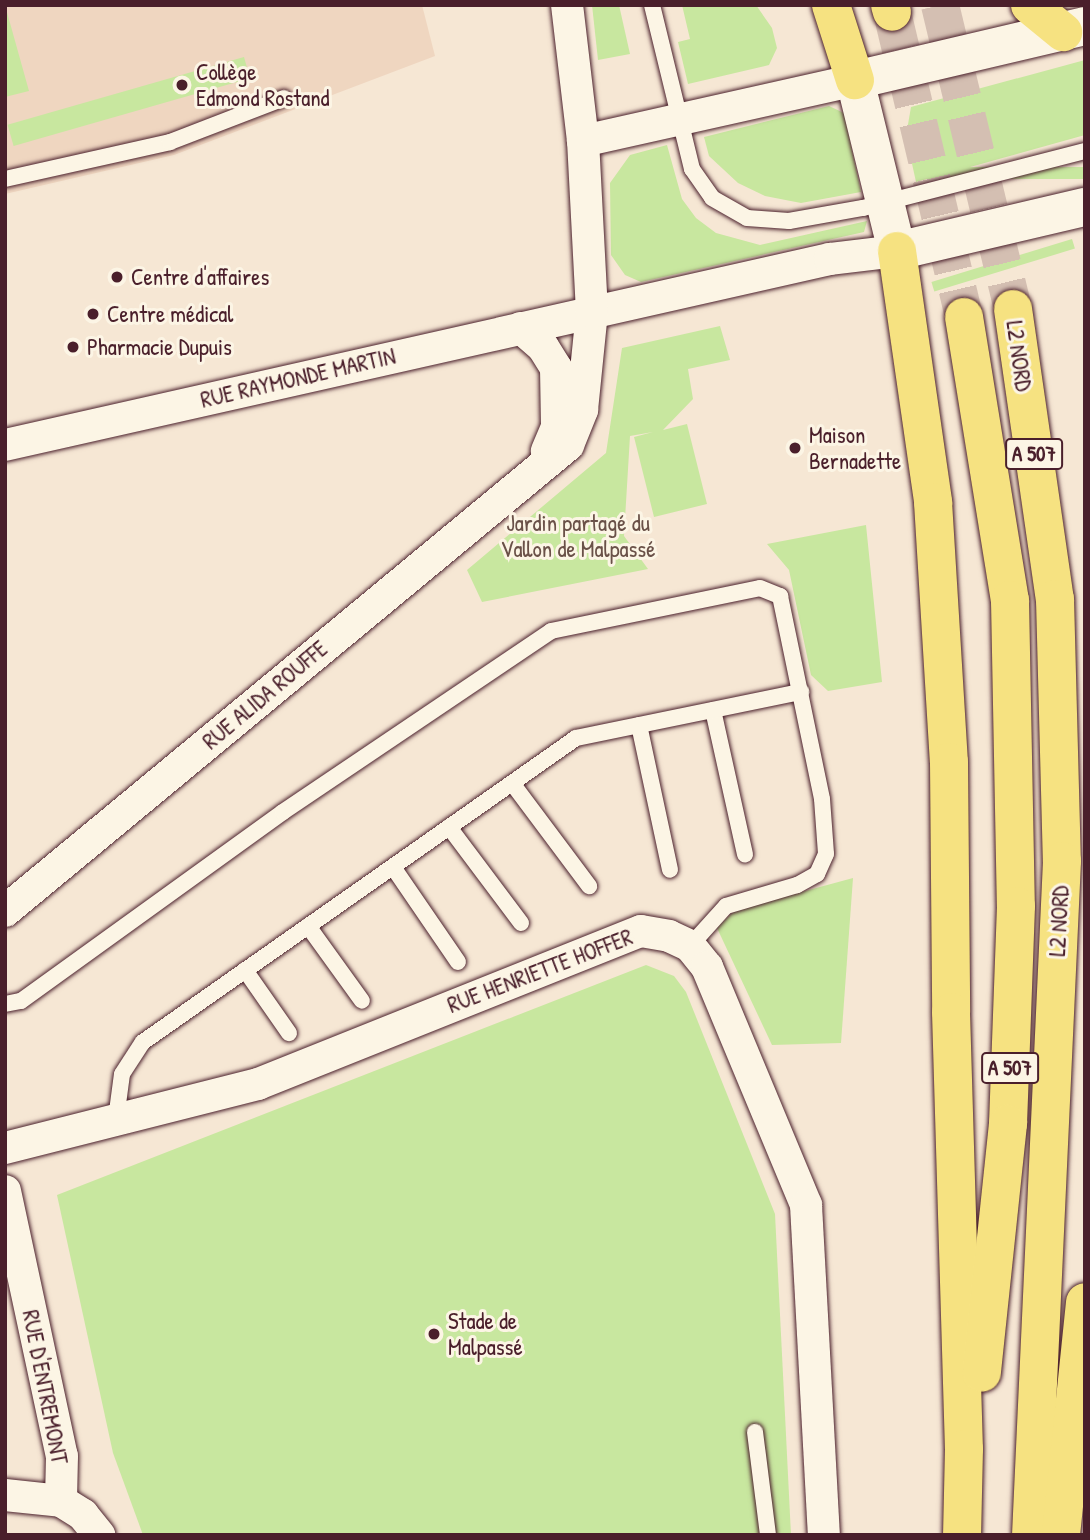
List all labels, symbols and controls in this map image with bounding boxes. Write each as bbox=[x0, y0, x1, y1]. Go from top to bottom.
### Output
place label: Collège Edmond Rostand bbox=[196, 58, 330, 112]
marker: Collège Edmond Rostand bbox=[174, 77, 190, 93]
place label: Centre d'affaires bbox=[131, 263, 269, 291]
marker: Centre d'affaires bbox=[109, 269, 125, 285]
place label: Centre médical bbox=[107, 300, 233, 328]
marker: Centre médical bbox=[85, 306, 101, 322]
street label: L2 NORD bbox=[1000, 319, 1038, 393]
place label: Pharmacie Dupuis bbox=[87, 333, 232, 361]
marker: Pharmacie Dupuis bbox=[65, 339, 81, 355]
street label: RUE RAYMONDE MARTIN bbox=[198, 342, 398, 414]
place label: Maison Bernadette bbox=[809, 421, 901, 475]
road number: A 507 bbox=[1004, 436, 1064, 472]
marker: Maison Bernadette bbox=[787, 440, 803, 456]
park label: Jardin partagé du Vallon de Malpassé bbox=[501, 509, 655, 563]
street label: RUE ALIDA ROUFFE bbox=[197, 635, 333, 755]
street label: L2 NORD bbox=[1043, 885, 1075, 957]
street label: RUE HENRIETTE HOFFER bbox=[444, 923, 636, 1019]
road number: A 507 bbox=[980, 1050, 1040, 1086]
place label: Stade de Malpassé bbox=[448, 1307, 523, 1361]
street label: RUE D'ENTREMONT bbox=[17, 1308, 73, 1466]
marker: Stade de Malpassé bbox=[426, 1326, 442, 1342]

